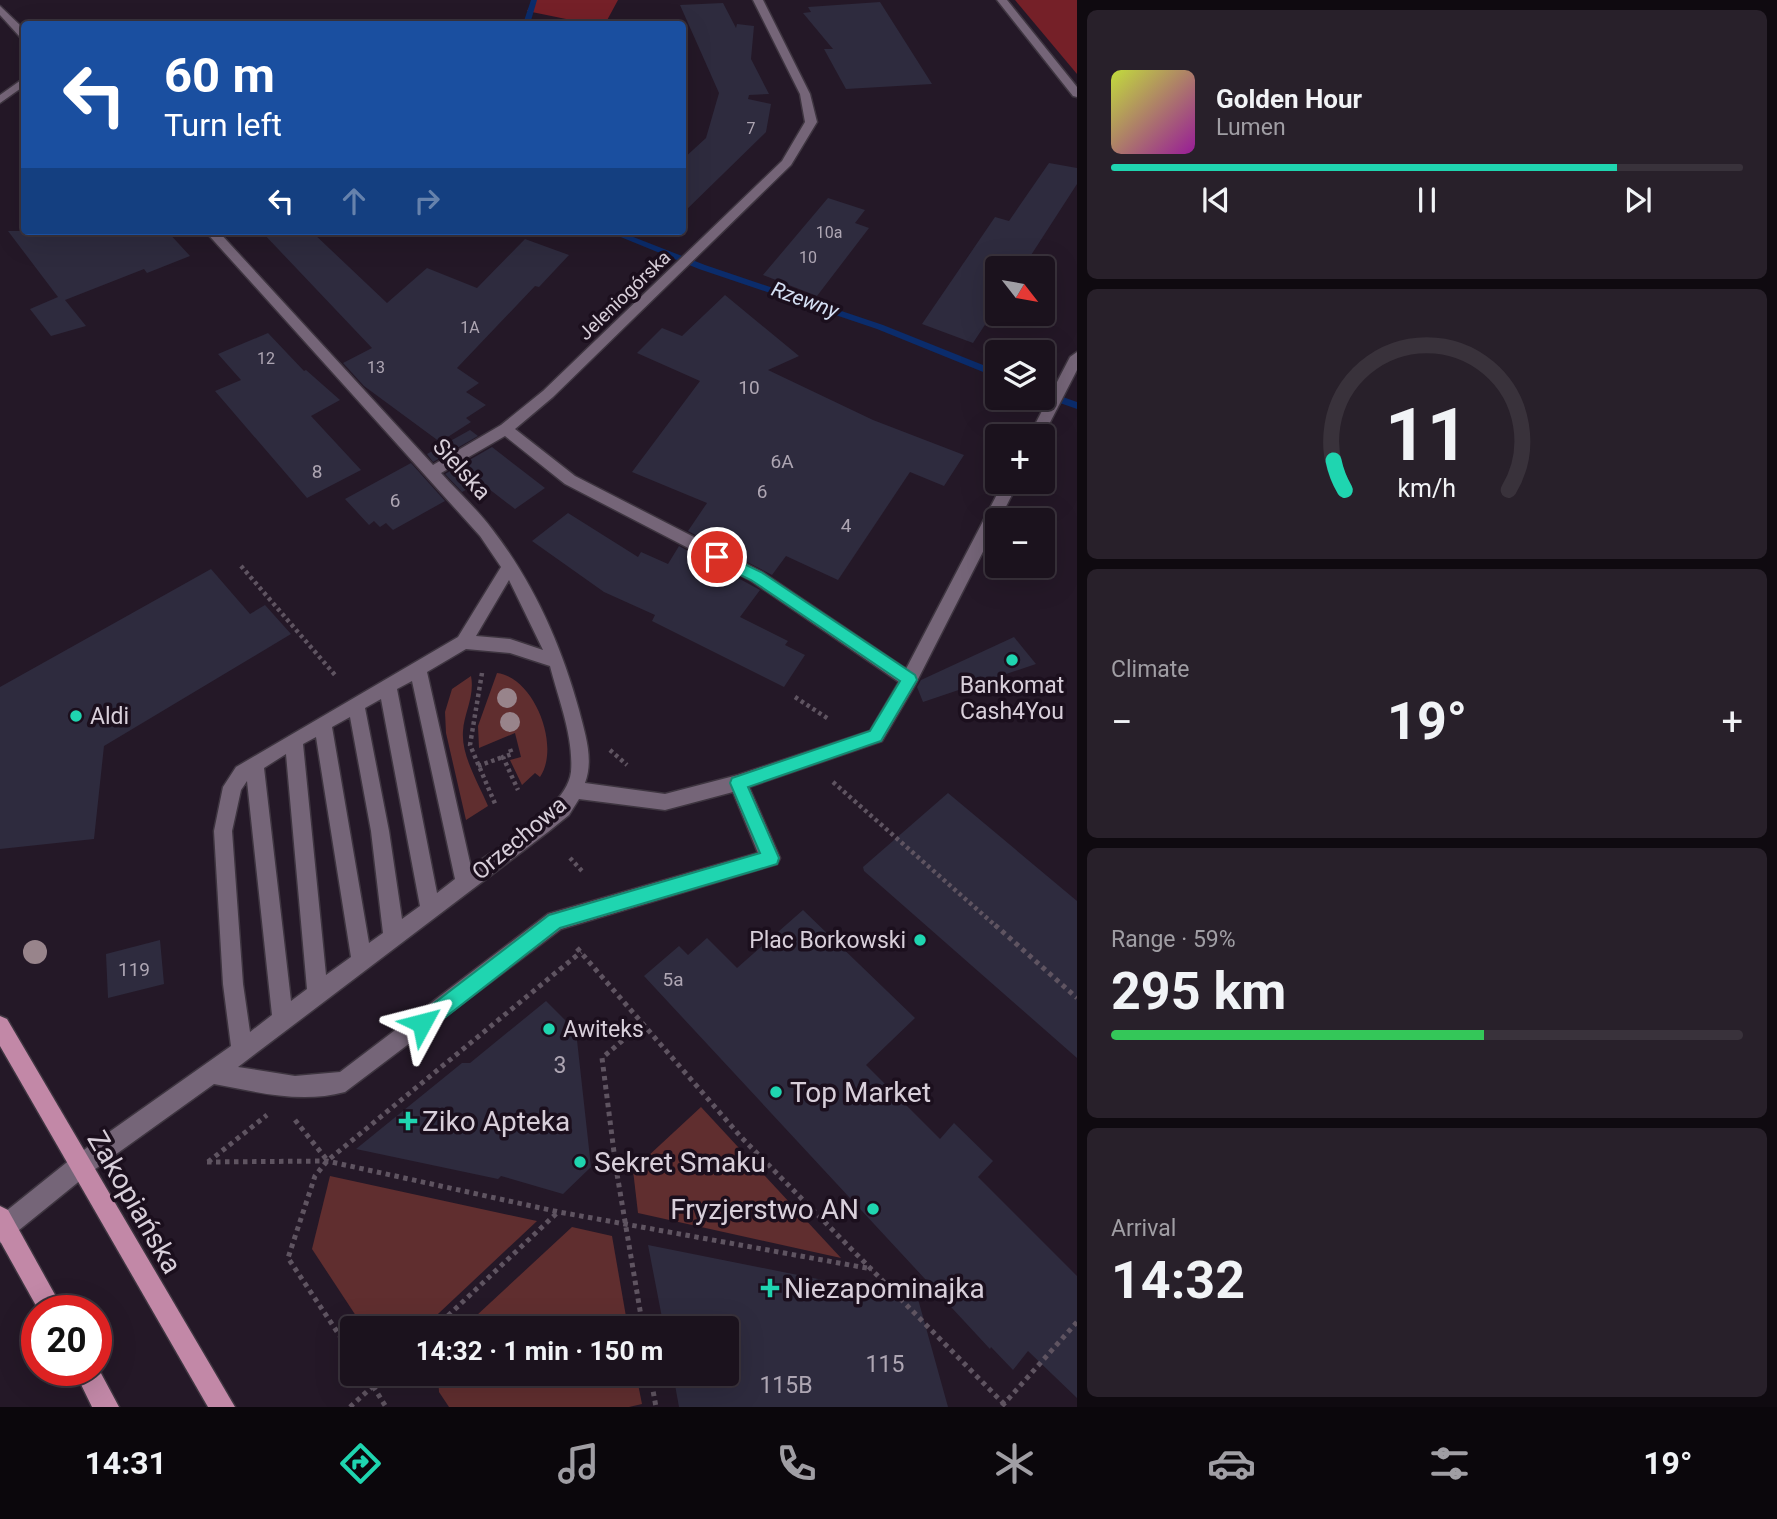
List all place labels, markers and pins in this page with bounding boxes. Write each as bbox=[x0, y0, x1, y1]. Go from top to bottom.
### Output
pin bbox=[687, 527, 747, 587]
marker: Bankomat Cash4You bbox=[1004, 652, 1020, 668]
place label: Bankomat Cash4You bbox=[960, 672, 1064, 725]
place label: Aldi bbox=[90, 703, 129, 730]
marker: Aldi bbox=[68, 708, 84, 724]
place label: Plac Borkowski bbox=[749, 927, 906, 954]
marker: Plac Borkowski bbox=[912, 932, 928, 948]
place label: Awiteks bbox=[563, 1016, 644, 1043]
marker: Awiteks bbox=[541, 1021, 557, 1037]
place label: Top Market bbox=[790, 1076, 931, 1109]
marker: Top Market bbox=[768, 1084, 784, 1100]
place label: Ziko Apteka bbox=[422, 1105, 570, 1138]
marker: Ziko Apteka bbox=[400, 1113, 416, 1129]
place label: Sekret Smaku bbox=[594, 1146, 766, 1179]
marker: Sekret Smaku bbox=[572, 1154, 588, 1170]
place label: Fryzjerstwo AN bbox=[670, 1193, 859, 1226]
marker: Fryzjerstwo AN bbox=[865, 1201, 881, 1217]
place label: Niezapominajka bbox=[784, 1272, 985, 1305]
marker: Niezapominajka bbox=[762, 1280, 778, 1296]

